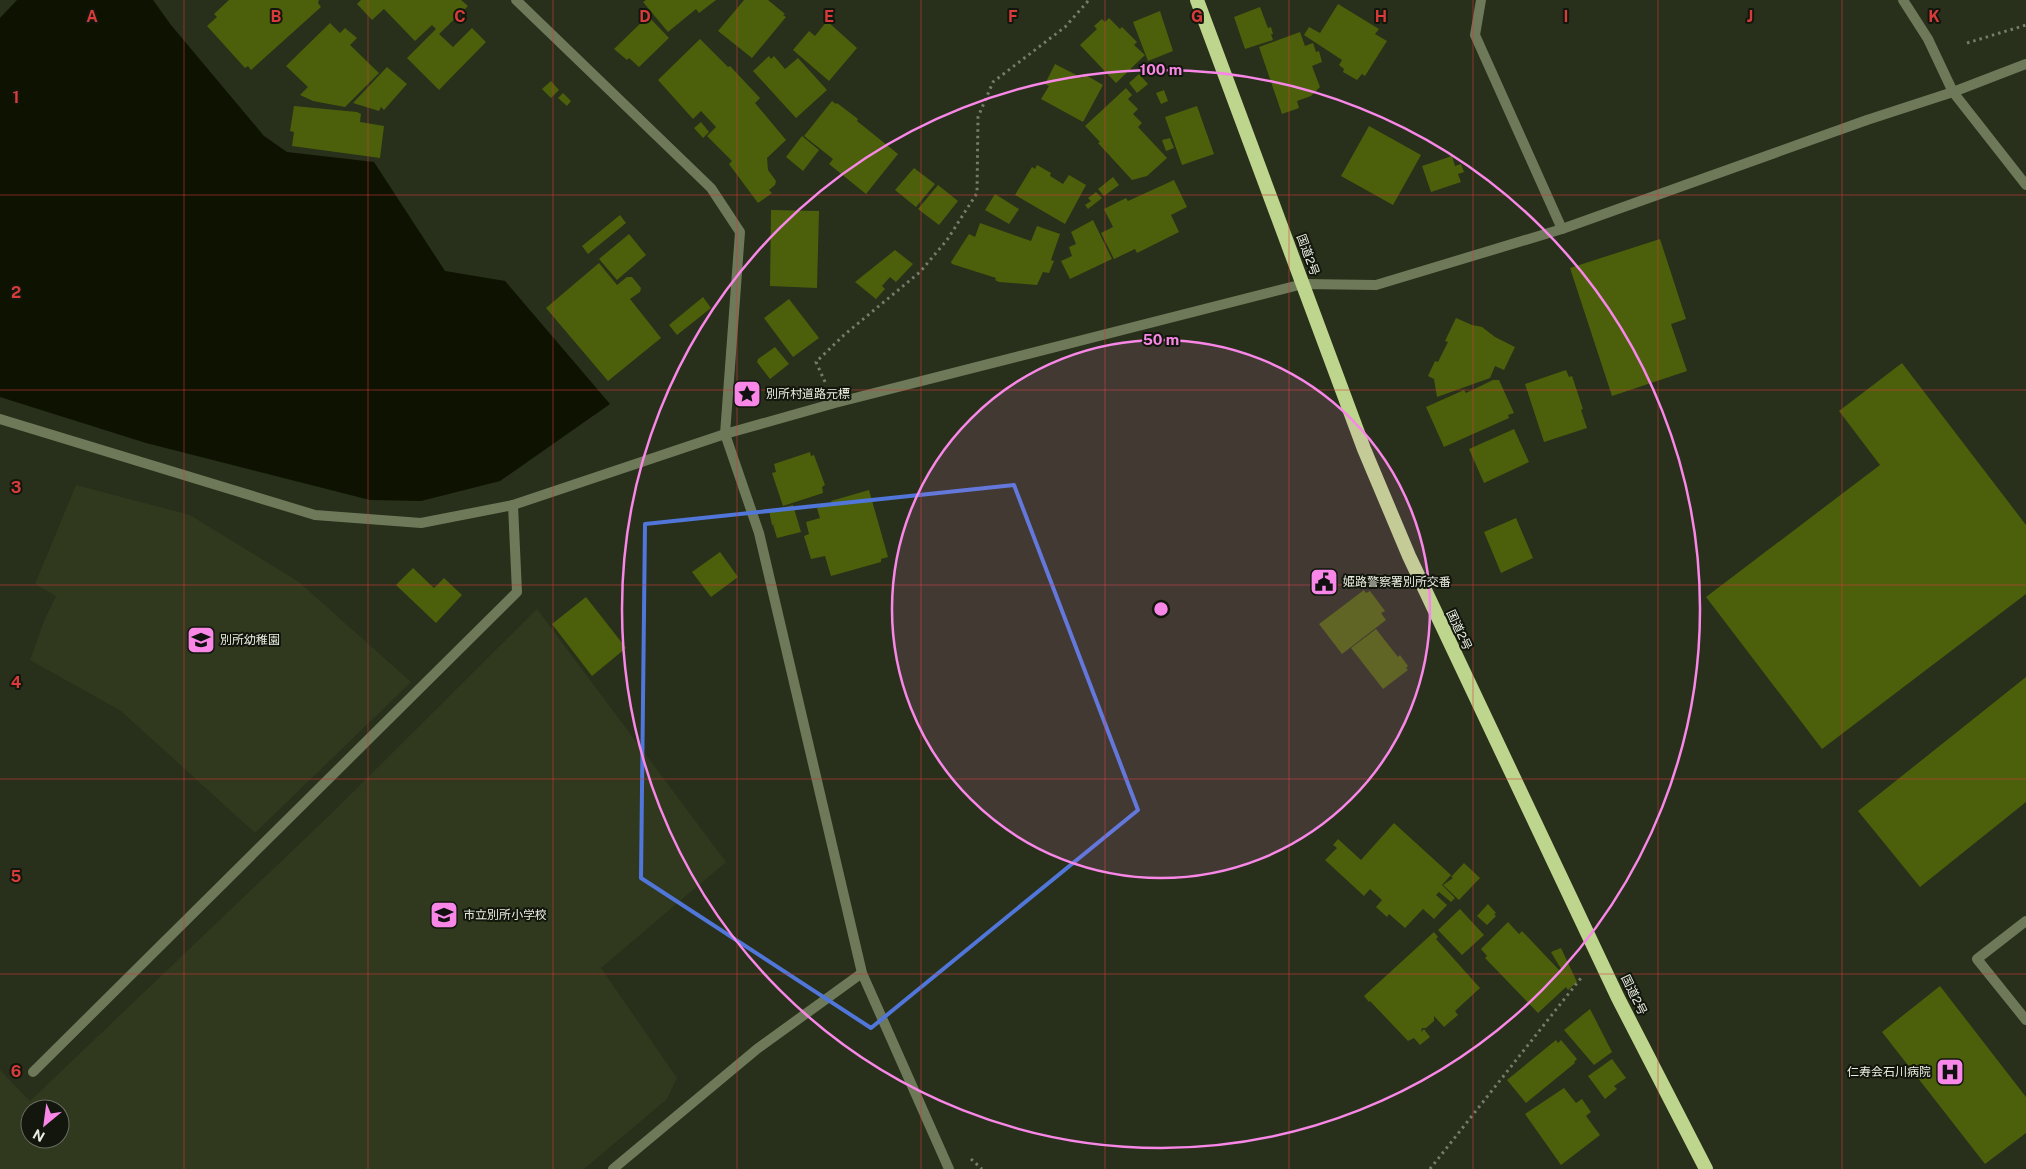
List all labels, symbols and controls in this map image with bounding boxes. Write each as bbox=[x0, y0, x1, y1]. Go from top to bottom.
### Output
text: A bbox=[86, 7, 98, 26]
text: B bbox=[271, 7, 282, 26]
text: C bbox=[454, 7, 466, 26]
text: D bbox=[639, 7, 651, 26]
text: E bbox=[824, 7, 834, 26]
text: F bbox=[1008, 7, 1018, 26]
text: G bbox=[1191, 7, 1203, 26]
text: H bbox=[1375, 7, 1387, 26]
text: I bbox=[1564, 7, 1568, 26]
text: J bbox=[1747, 7, 1753, 26]
text: K bbox=[1928, 7, 1940, 26]
text: 100 m bbox=[1140, 61, 1182, 78]
text: 1 bbox=[13, 88, 19, 107]
street label: 国道2号 bbox=[1294, 232, 1322, 278]
text: 2 bbox=[11, 283, 21, 302]
text: 50 m bbox=[1143, 331, 1179, 348]
place icon: 別所村道路元標 bbox=[732, 379, 762, 409]
place label: 別所村道路元標 bbox=[766, 387, 850, 401]
text: 3 bbox=[11, 478, 21, 497]
public building icon: 姫路警察署別所交番 bbox=[1309, 567, 1339, 597]
place label: 姫路警察署別所交番 bbox=[1343, 575, 1451, 589]
centre of rings bbox=[1152, 600, 1170, 618]
street label: 国道2号 bbox=[1444, 607, 1474, 653]
school or university icon: 別所幼稚園 bbox=[186, 625, 216, 655]
place label: 別所幼稚園 bbox=[220, 633, 280, 647]
text: 4 bbox=[11, 673, 22, 692]
text: 5 bbox=[11, 867, 22, 886]
school or university icon: 市立別所小学校 bbox=[429, 900, 459, 930]
place label: 市立別所小学校 bbox=[463, 908, 547, 922]
street label: 国道2号 bbox=[1618, 973, 1650, 1017]
hospital icon: 仁寿会石川病院 bbox=[1935, 1057, 1965, 1087]
text: 6 bbox=[11, 1062, 21, 1081]
place label: 仁寿会石川病院 bbox=[1847, 1065, 1931, 1079]
north arrow bbox=[20, 1099, 70, 1149]
text: N bbox=[30, 1126, 47, 1145]

